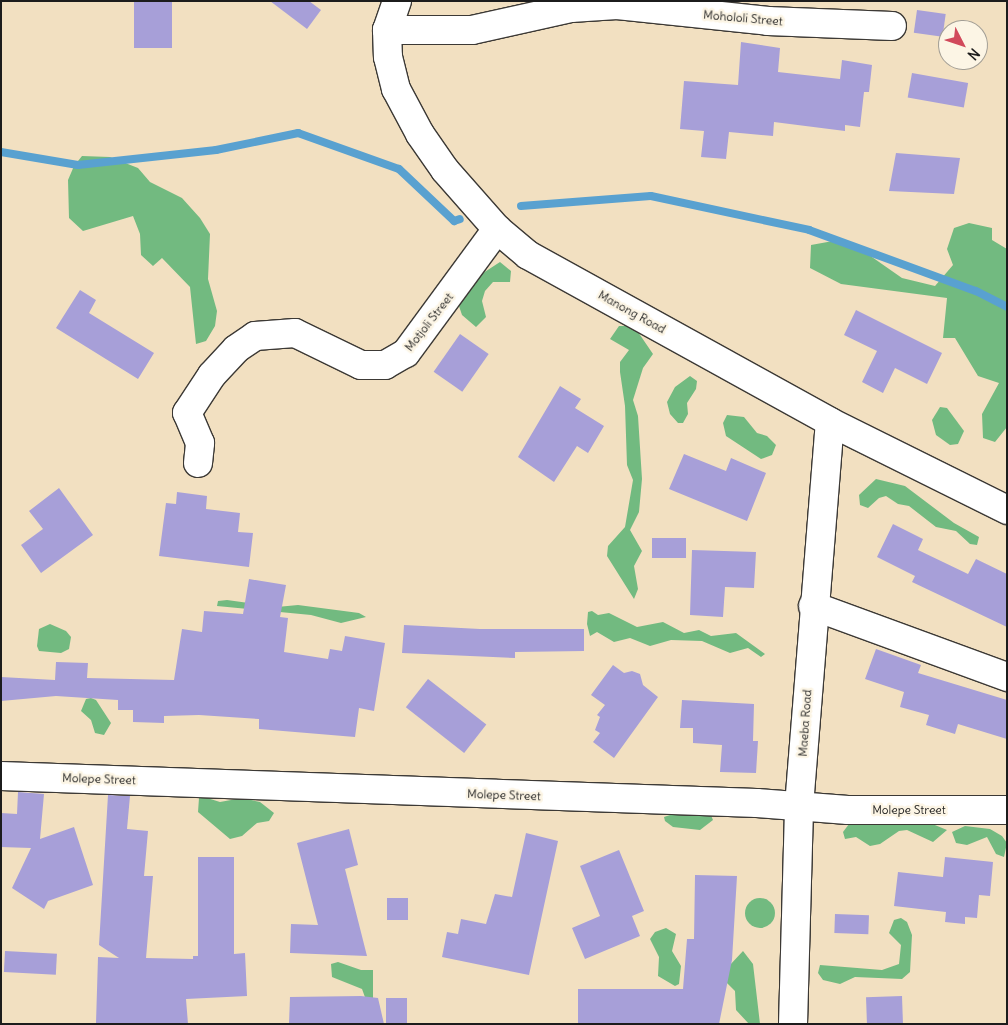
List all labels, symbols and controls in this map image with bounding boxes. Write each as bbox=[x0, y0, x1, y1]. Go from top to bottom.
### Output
street label: Mohololi Street bbox=[703, 7, 783, 29]
north arrow bbox=[938, 20, 988, 70]
text: N bbox=[964, 45, 984, 64]
street label: Manong Road bbox=[596, 288, 668, 336]
street label: Motjoli Street bbox=[402, 290, 456, 354]
street label: Maeba Road bbox=[795, 689, 815, 757]
street label: Molepe Street bbox=[62, 771, 136, 787]
street label: Molepe Street bbox=[467, 787, 541, 803]
street label: Molepe Street bbox=[872, 803, 946, 817]

